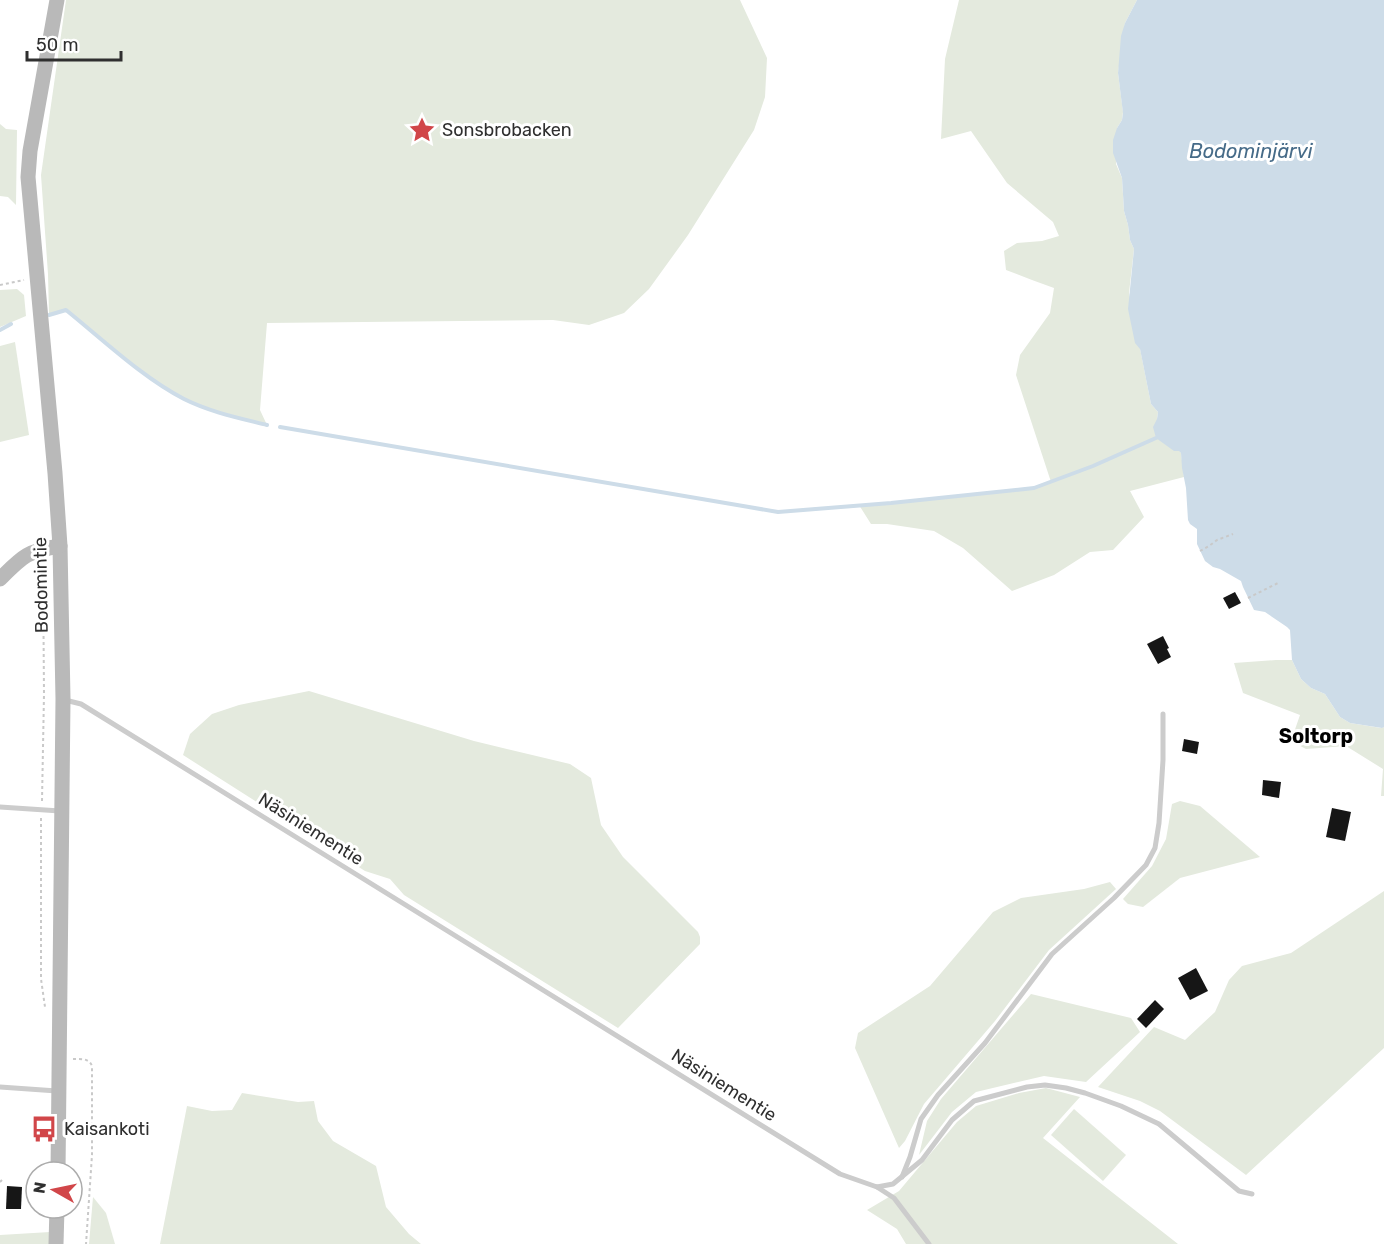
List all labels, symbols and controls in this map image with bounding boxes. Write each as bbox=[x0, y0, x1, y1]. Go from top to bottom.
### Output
scale bar bbox=[27, 24, 122, 62]
text: 50 m bbox=[36, 34, 79, 56]
place icon: Sonsbrobacken bbox=[407, 115, 437, 145]
place label: Sonsbrobacken bbox=[442, 119, 572, 141]
water label: Bodominjärvi bbox=[1189, 139, 1314, 163]
street label: Bodomintie bbox=[29, 537, 53, 633]
district label: Soltorp bbox=[1279, 724, 1353, 748]
street label: Näsiniementie bbox=[254, 788, 368, 870]
street label: Näsiniementie bbox=[667, 1044, 781, 1126]
bus stop icon: Kaisankoti bbox=[29, 1114, 59, 1144]
place label: Kaisankoti bbox=[64, 1118, 150, 1140]
north arrow bbox=[24, 1160, 84, 1220]
text: N bbox=[29, 1181, 50, 1195]

